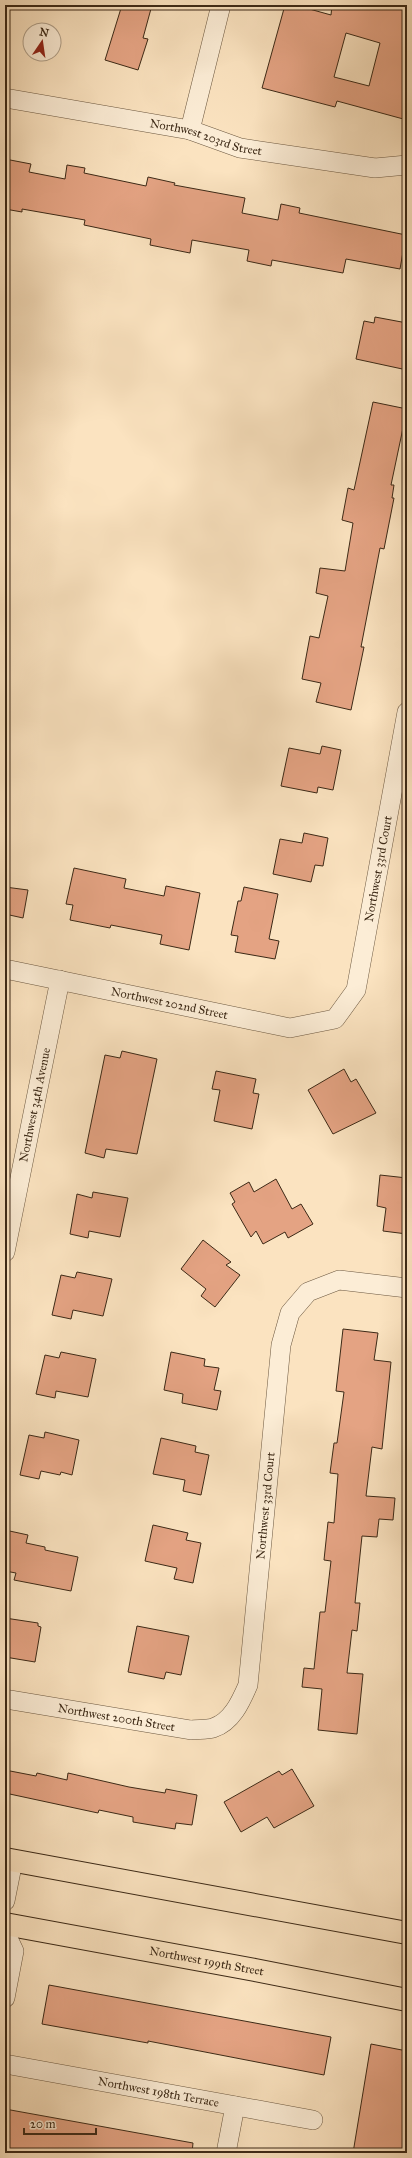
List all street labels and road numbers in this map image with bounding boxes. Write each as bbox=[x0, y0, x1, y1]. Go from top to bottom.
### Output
street label: Northwest 203rd Street bbox=[149, 116, 264, 158]
street label: Northwest 33rd Court bbox=[362, 814, 395, 923]
street label: Northwest 202nd Street bbox=[110, 984, 230, 1022]
street label: Northwest 34th Avenue bbox=[16, 1047, 53, 1163]
street label: Northwest 33rd Court bbox=[253, 1451, 278, 1560]
street label: Northwest 200th Street bbox=[57, 1701, 177, 1734]
street label: Northwest 199th Street bbox=[148, 1944, 266, 1979]
street label: Northwest 198th Terrace bbox=[97, 2074, 220, 2110]

